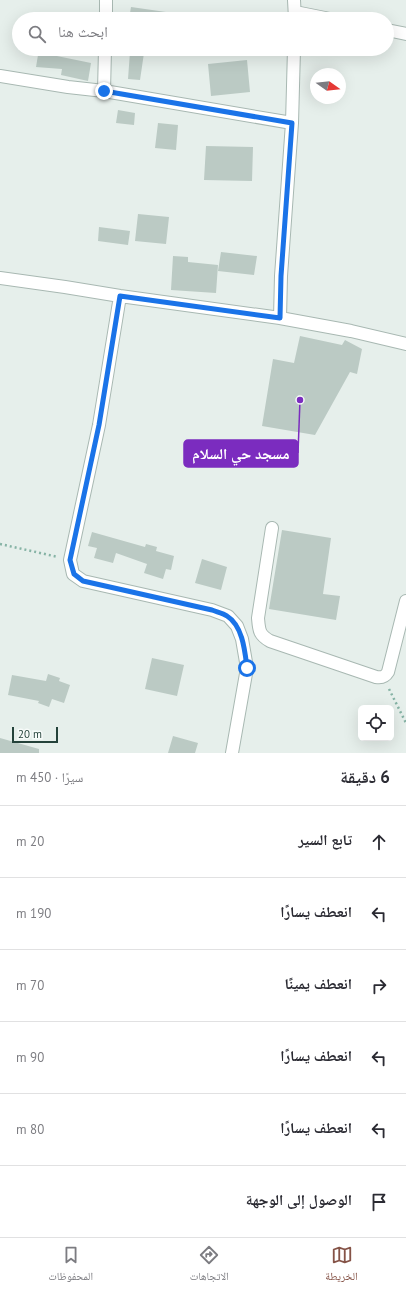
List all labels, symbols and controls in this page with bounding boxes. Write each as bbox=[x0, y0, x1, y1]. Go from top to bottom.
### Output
search box bbox=[12, 12, 394, 56]
text: ابحث هنا bbox=[58, 22, 108, 41]
icon: search bbox=[26, 23, 48, 45]
north arrow bbox=[310, 68, 346, 104]
route end bbox=[95, 82, 113, 100]
callout: مسجد حي السلام bbox=[184, 440, 298, 467]
text: مسجد حي السلام bbox=[192, 444, 290, 466]
route start bbox=[238, 659, 256, 677]
map controls bbox=[358, 705, 394, 741]
button: locate bbox=[358, 705, 394, 741]
scale bar bbox=[12, 725, 58, 744]
text: 20 m bbox=[18, 727, 42, 741]
text: 6 دقيقة bbox=[340, 766, 390, 788]
text: سيرًا · 450 m bbox=[16, 769, 83, 786]
text: تابع السير bbox=[298, 830, 352, 849]
icon: ahead bbox=[368, 831, 390, 853]
text: 20 m bbox=[16, 833, 44, 850]
text: انعطف يسارًا bbox=[280, 902, 352, 921]
icon: left bbox=[368, 903, 390, 925]
text: 190 m bbox=[16, 905, 51, 922]
text: انعطف يمينًا bbox=[285, 974, 352, 993]
icon: right bbox=[368, 975, 390, 997]
text: 70 m bbox=[16, 977, 44, 994]
text: انعطف يسارًا bbox=[280, 1046, 352, 1065]
icon: left bbox=[368, 1047, 390, 1069]
text: 90 m bbox=[16, 1049, 44, 1066]
text: انعطف يسارًا bbox=[280, 1118, 352, 1137]
icon: left bbox=[368, 1119, 390, 1141]
text: 80 m bbox=[16, 1121, 44, 1138]
text: الوصول إلى الوجهة bbox=[246, 1190, 352, 1209]
icon: arrive bbox=[368, 1191, 390, 1213]
tab: المحفوظات bbox=[48, 1244, 93, 1287]
tab: الاتجاهات bbox=[190, 1244, 229, 1287]
tab: الخريطة bbox=[325, 1244, 358, 1287]

